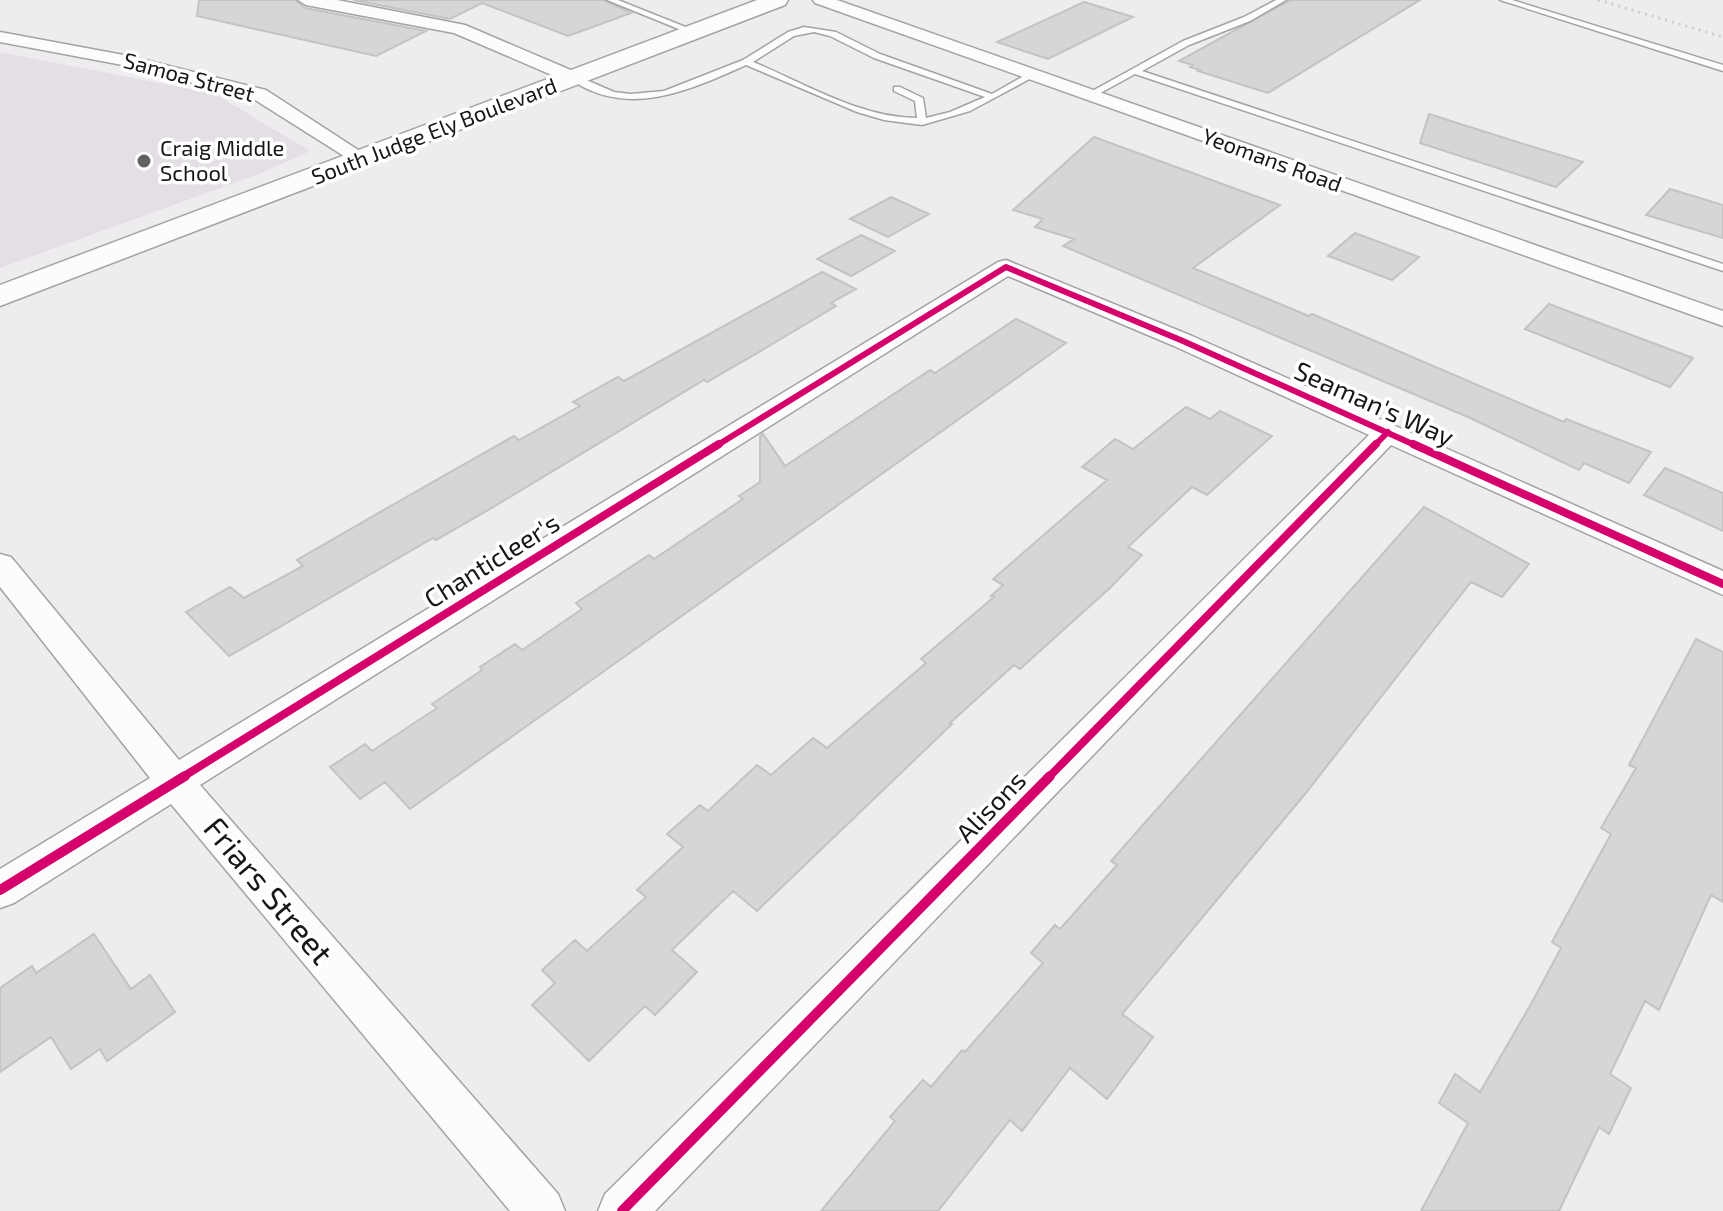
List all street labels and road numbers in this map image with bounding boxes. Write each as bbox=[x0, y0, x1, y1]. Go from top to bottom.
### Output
street label: Samoa Street bbox=[121, 46, 257, 106]
street label: South Judge Ely Boulevard bbox=[307, 71, 560, 189]
street label: Yeomans Road bbox=[1199, 122, 1346, 196]
street label: Seaman's Way bbox=[1290, 354, 1459, 452]
street label: Chanticleer's bbox=[418, 506, 564, 613]
street label: Alisons bbox=[949, 764, 1031, 848]
street label: Friars Street bbox=[197, 808, 342, 971]

